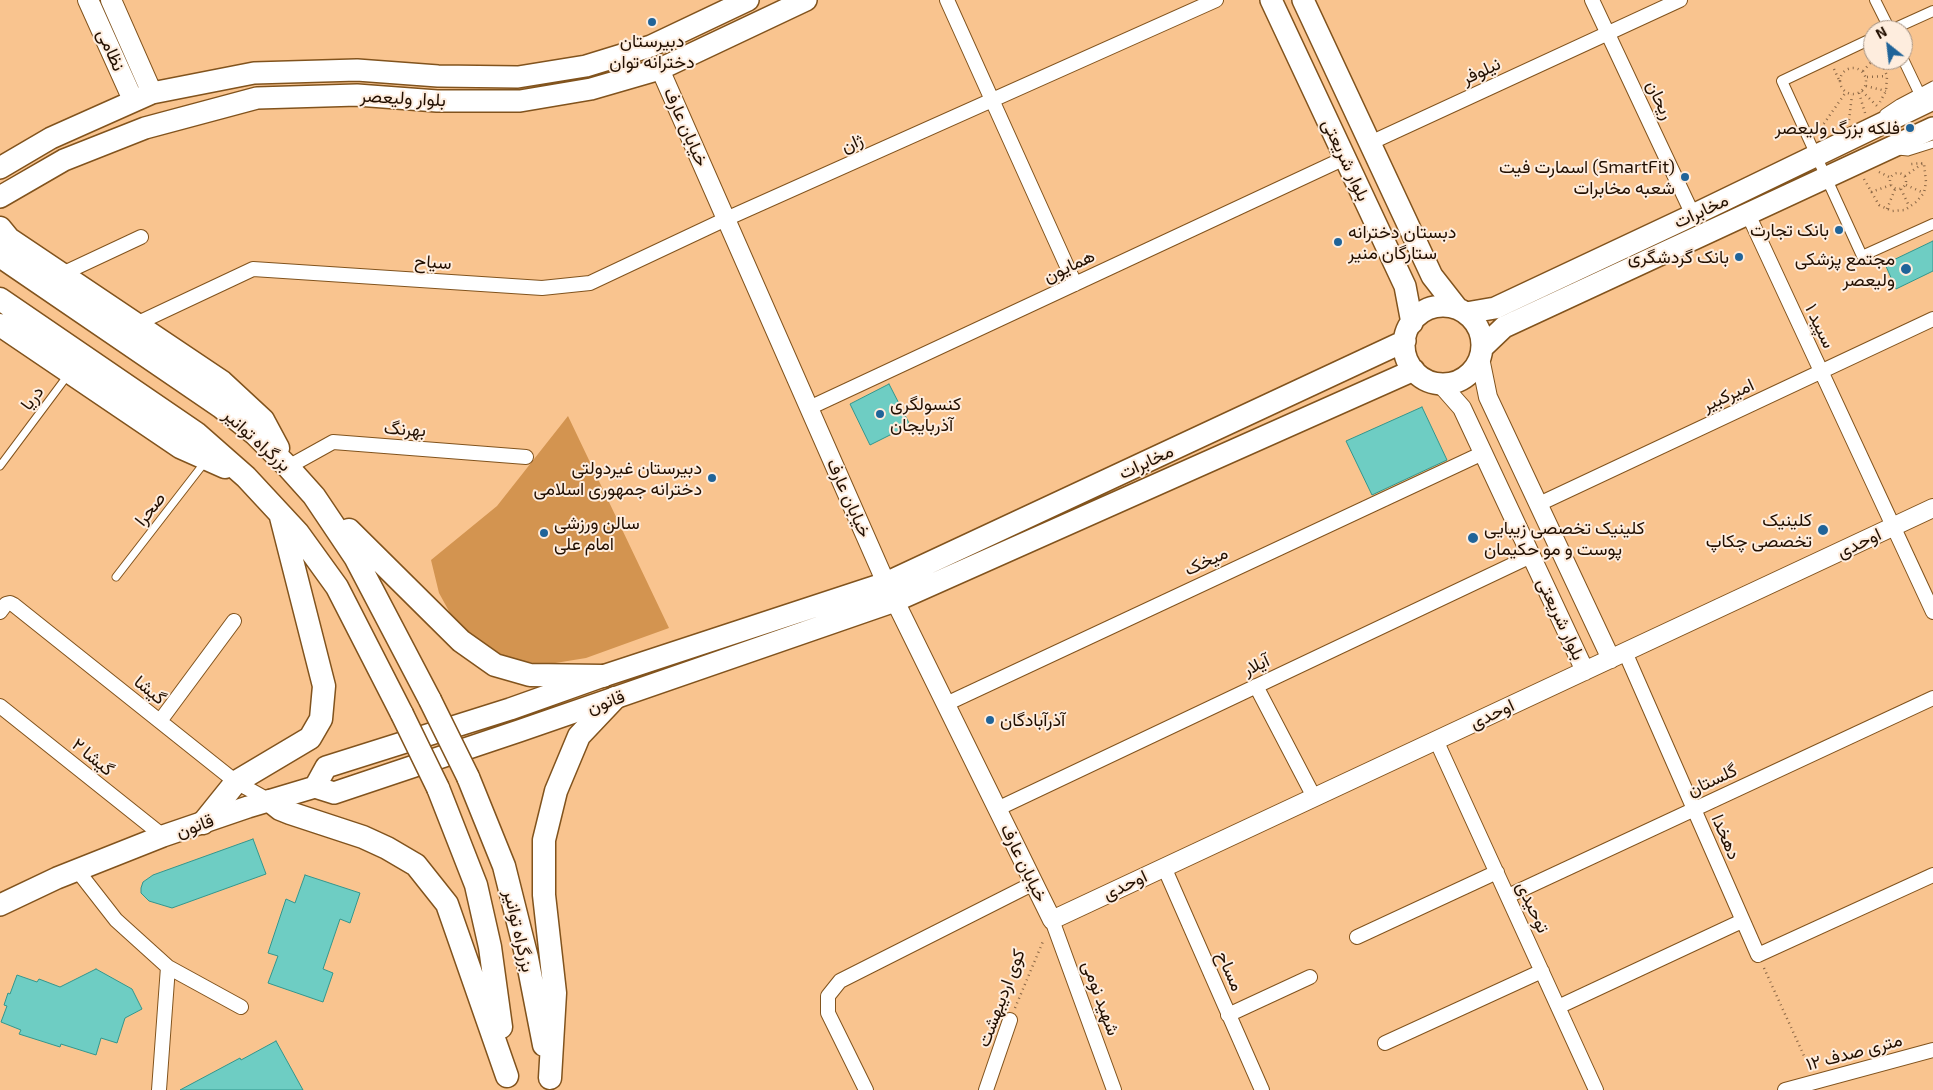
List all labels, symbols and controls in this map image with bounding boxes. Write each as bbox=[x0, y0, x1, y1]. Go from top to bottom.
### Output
marker: دبیرستان دخترانه توان bbox=[646, 16, 658, 28]
north arrow bbox=[1863, 20, 1913, 70]
text: N bbox=[1872, 22, 1890, 42]
street label: نظامی bbox=[92, 26, 130, 74]
place label: دبیرستان دخترانه توان bbox=[609, 30, 695, 72]
street label: نیلوفر bbox=[1458, 53, 1504, 89]
street label: ریحان bbox=[1642, 77, 1678, 123]
street label: خیابان عارف bbox=[659, 84, 713, 170]
street label: بلوار ولیعصر bbox=[360, 85, 446, 111]
street label: بلوار شریعتى bbox=[1317, 115, 1375, 205]
place label: فلکه بزرگ ولیعصر bbox=[1775, 117, 1900, 139]
marker: فلکه بزرگ ولیعصر bbox=[1904, 122, 1916, 134]
street label: ژان bbox=[838, 129, 866, 157]
place label: اسمارت فیت (SmartFit) شعبه مخابرات bbox=[1499, 156, 1675, 198]
marker: اسمارت فیت (SmartFit) شعبه مخابرات bbox=[1679, 171, 1691, 183]
street label: مخابرات bbox=[1670, 189, 1732, 233]
place label: بانک تجارت bbox=[1750, 219, 1829, 241]
place label: دبستان دخترانه ستارگان منیر bbox=[1348, 221, 1456, 264]
marker: بانک تجارت bbox=[1833, 224, 1845, 236]
marker: دبستان دخترانه ستارگان منیر bbox=[1332, 236, 1344, 248]
street label: همایون bbox=[1040, 245, 1098, 287]
place label: بانک گردشگری bbox=[1628, 246, 1729, 268]
place label: مجتمع پزشکی ولیعصر bbox=[1795, 248, 1895, 290]
street label: سیاح bbox=[414, 250, 452, 274]
marker: بانک گردشگری bbox=[1733, 251, 1745, 263]
marker: مجتمع پزشکی ولیعصر bbox=[1899, 262, 1913, 276]
street label: سپید ۱ bbox=[1800, 300, 1840, 352]
street label: امیرکبیر bbox=[1699, 374, 1757, 416]
street label: دریا bbox=[16, 381, 48, 415]
place label: کنسولگری آذربایجان bbox=[890, 393, 961, 436]
street label: بزرگراه توانیر bbox=[219, 404, 295, 476]
marker: کنسولگری آذربایجان bbox=[874, 408, 886, 420]
street label: بهرنگ bbox=[383, 417, 427, 441]
street label: مخابرات bbox=[1115, 440, 1177, 484]
street label: خیابان عارف bbox=[822, 455, 876, 541]
place label: دبیرستان غیردولتی دخترانه جمهوری اسلامی bbox=[533, 457, 702, 499]
marker: دبیرستان غیردولتی دخترانه جمهوری اسلامی bbox=[706, 472, 718, 484]
street label: صحرا bbox=[130, 488, 170, 530]
place label: کلينيک تخصصی چکاپ bbox=[1706, 509, 1812, 552]
place label: سالن ورزشی امام علی bbox=[554, 512, 640, 554]
place label: کلینیک تخصصی زیبایی پوست و مو حکیمان bbox=[1484, 517, 1645, 560]
marker: کلينيک تخصصی چکاپ bbox=[1816, 523, 1830, 537]
street label: اوحدی bbox=[1833, 523, 1885, 563]
marker: سالن ورزشی امام علی bbox=[538, 527, 550, 539]
marker: کلینیک تخصصی زیبایی پوست و مو حکیمان bbox=[1466, 531, 1480, 545]
street label: میخک bbox=[1181, 542, 1231, 580]
street label: بلوار شریعتى bbox=[1532, 574, 1590, 664]
street label: آیلار bbox=[1239, 650, 1273, 680]
street label: گیشا bbox=[130, 671, 170, 709]
street label: قانون bbox=[584, 686, 628, 718]
street label: اوحدی bbox=[1466, 694, 1518, 734]
place label: آذرآبادگان bbox=[1000, 709, 1065, 731]
marker: آذرآبادگان bbox=[984, 714, 996, 726]
street label: گیشا ۲ bbox=[68, 734, 118, 780]
street label: گلستان bbox=[1684, 759, 1740, 801]
street label: قانون bbox=[173, 810, 217, 842]
street label: دهخدا bbox=[1707, 811, 1745, 863]
street label: خیابان عارف bbox=[996, 820, 1052, 906]
street label: اوحدی bbox=[1099, 865, 1151, 905]
street label: توحیدی bbox=[1512, 878, 1554, 936]
street label: بزرگراه توانیر bbox=[499, 888, 539, 974]
street label: کوی اردیبهشت bbox=[972, 946, 1030, 1050]
street label: مساح bbox=[1212, 948, 1248, 994]
street label: شهید نومی bbox=[1078, 958, 1124, 1038]
street label: ۱۲ متری صدف bbox=[1804, 1029, 1904, 1075]

